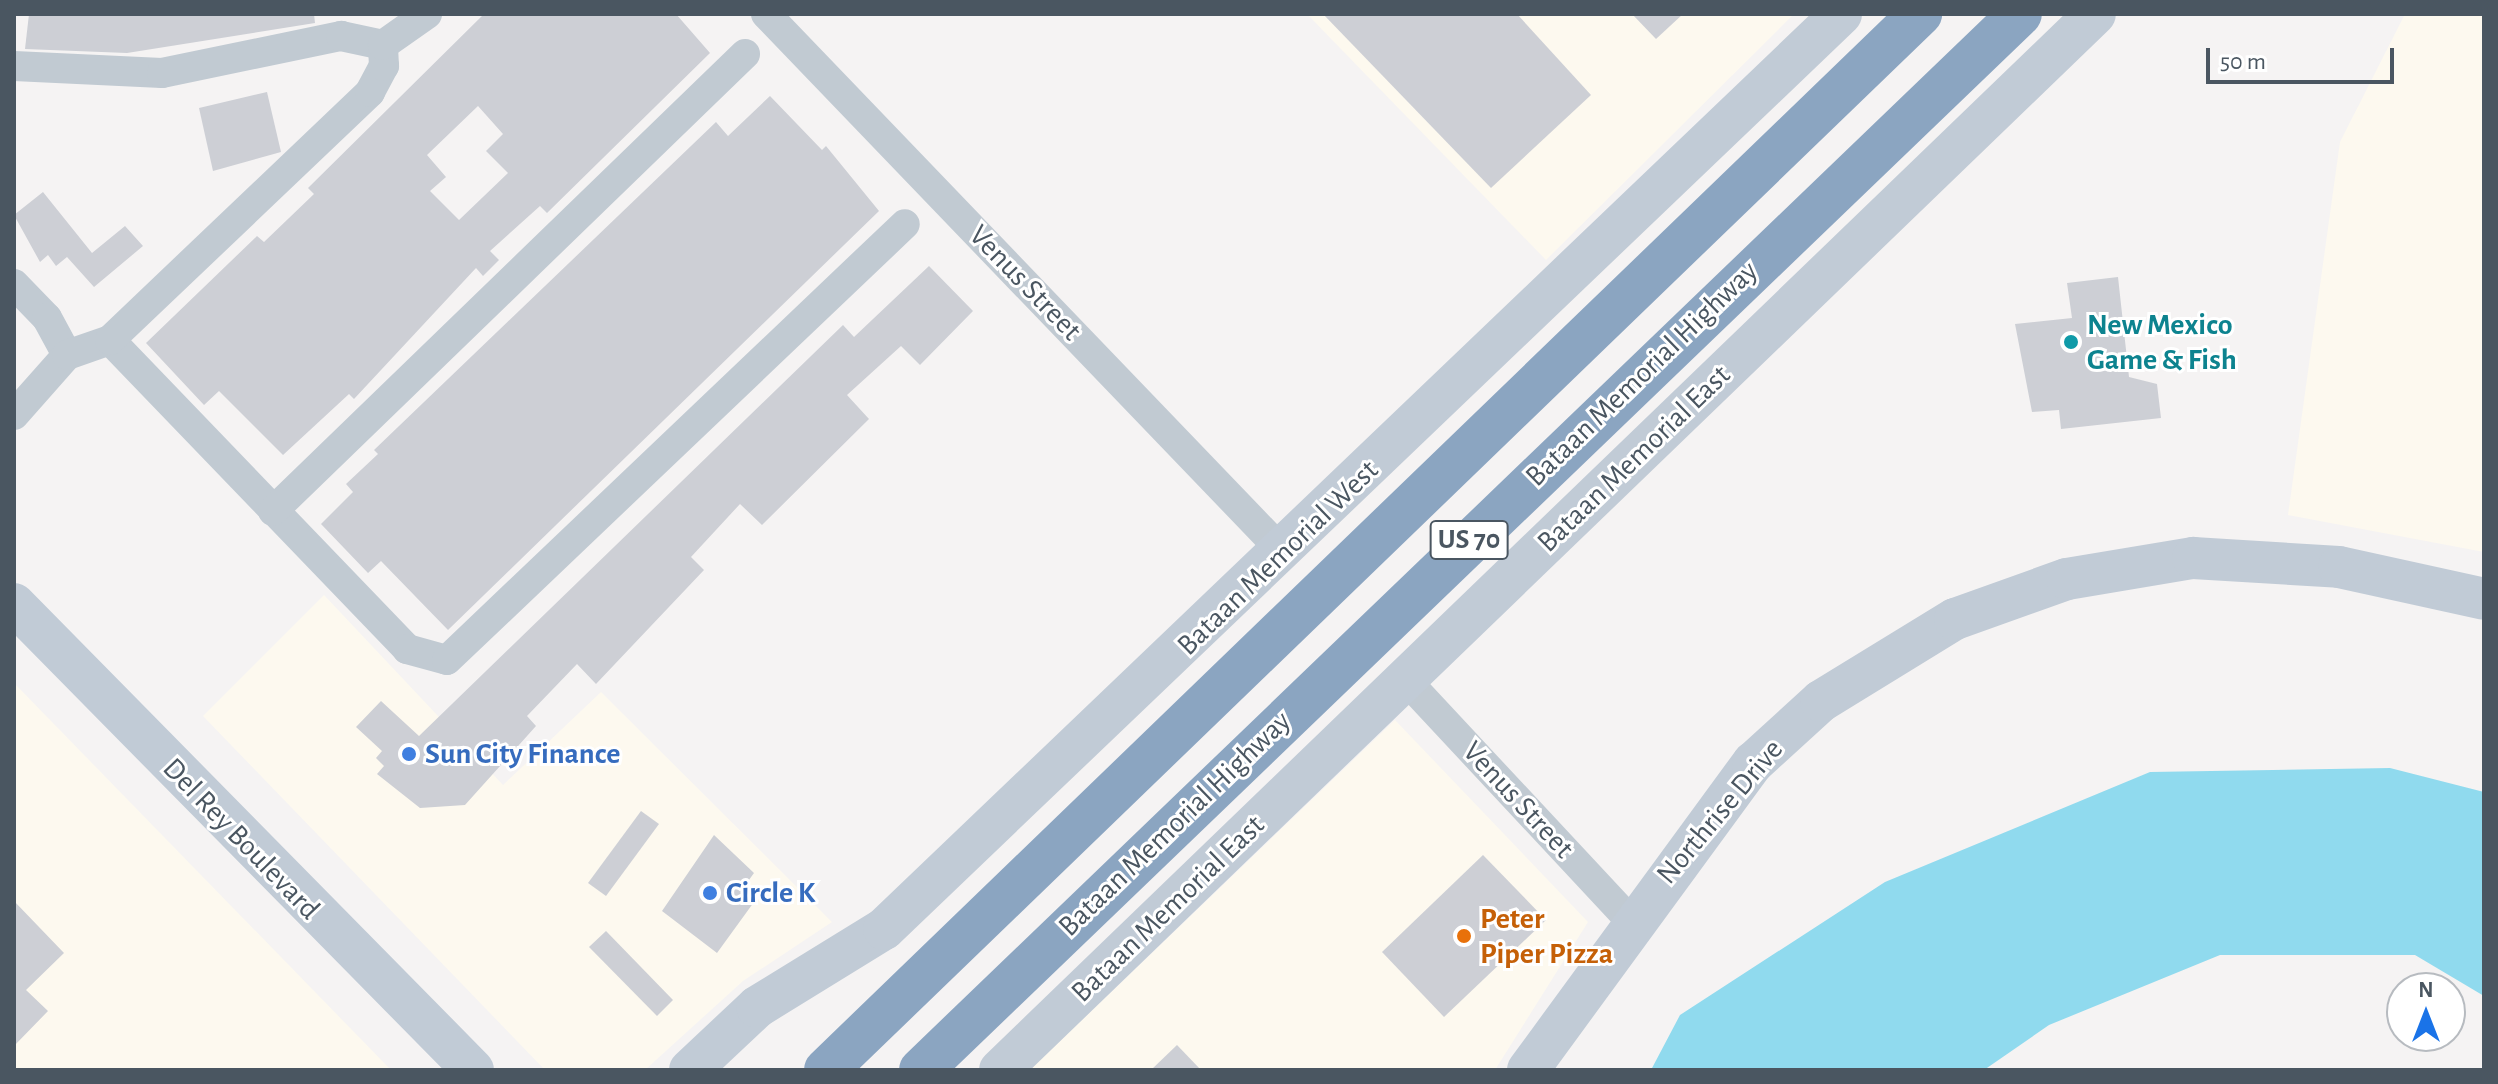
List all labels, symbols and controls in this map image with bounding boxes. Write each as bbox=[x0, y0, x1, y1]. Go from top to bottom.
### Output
scale bar bbox=[2210, 32, 2398, 82]
text: 50 m bbox=[2220, 50, 2266, 74]
street label: Venus Street bbox=[961, 218, 1089, 348]
street label: Bataan Memorial Highway bbox=[1518, 254, 1766, 494]
place label: New Mexico Game & Fish bbox=[2087, 307, 2237, 378]
marker: New Mexico Game & Fish bbox=[2062, 333, 2080, 351]
street label: Bataan Memorial East bbox=[1530, 358, 1738, 560]
street label: Bataan Memorial West bbox=[1170, 453, 1386, 663]
road number: US 70 bbox=[1429, 516, 1509, 564]
street label: Bataan Memorial Highway bbox=[1051, 704, 1299, 944]
street label: Northrise Drive bbox=[1649, 732, 1791, 892]
street label: Venus Street bbox=[1455, 734, 1581, 866]
place label: Sun City Finance bbox=[425, 736, 620, 772]
marker: Sun City Finance bbox=[400, 745, 418, 763]
street label: Del Rey Boulevard bbox=[155, 751, 327, 927]
street label: Bataan Memorial East bbox=[1064, 808, 1272, 1010]
place label: Circle K bbox=[726, 875, 815, 911]
marker: Circle K bbox=[701, 884, 719, 902]
place label: Peter Piper Pizza bbox=[1480, 901, 1613, 972]
marker: Peter Piper Pizza bbox=[1455, 927, 1473, 945]
north arrow bbox=[2386, 972, 2466, 1052]
text: N bbox=[2418, 979, 2434, 1001]

